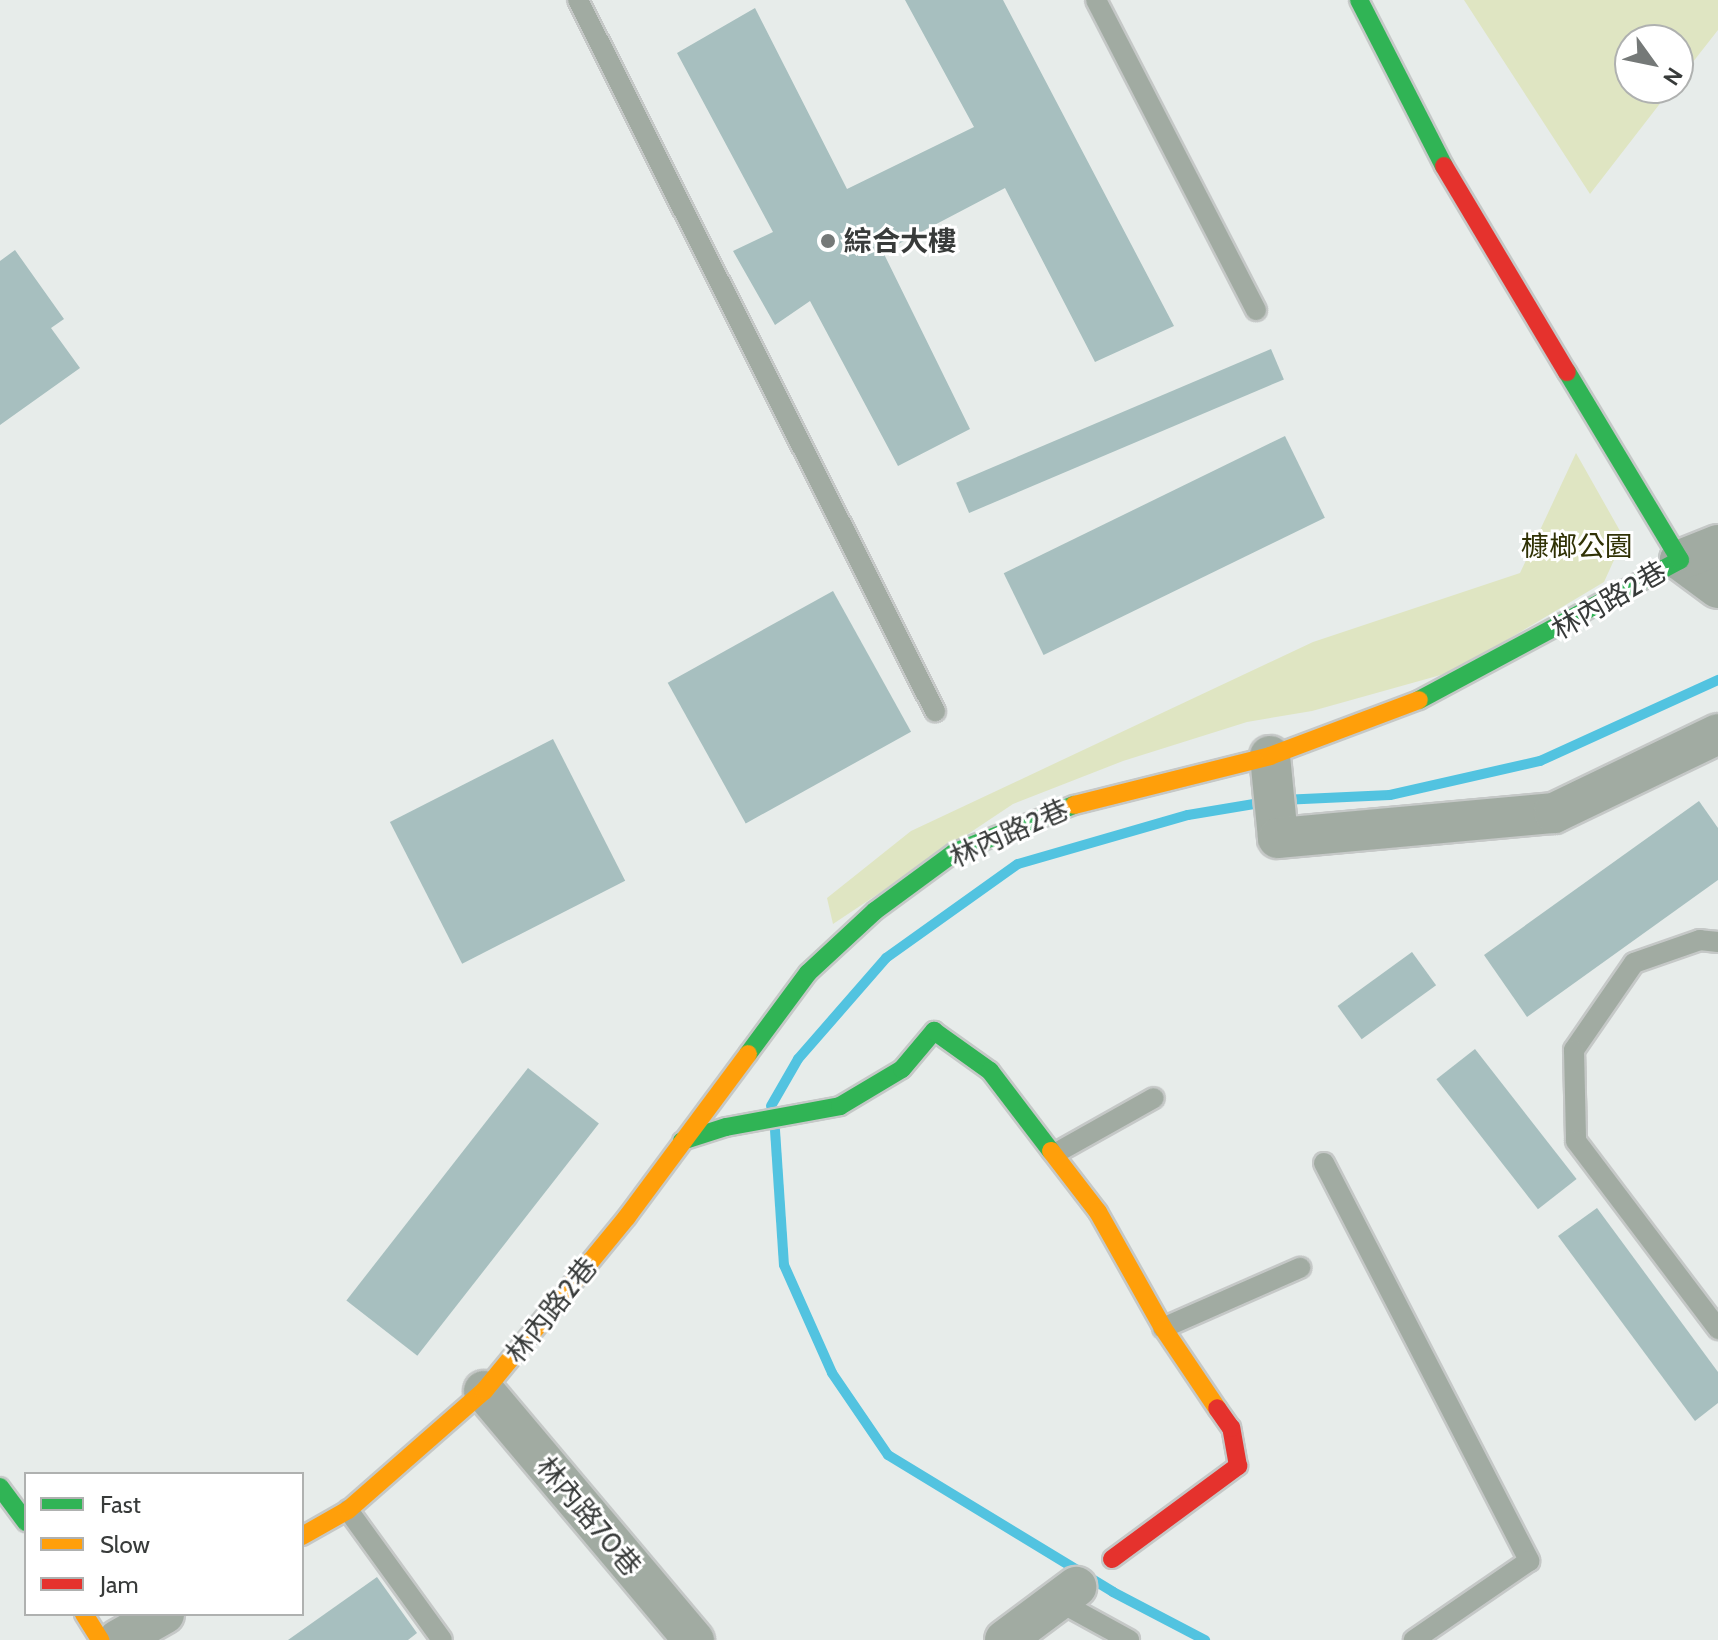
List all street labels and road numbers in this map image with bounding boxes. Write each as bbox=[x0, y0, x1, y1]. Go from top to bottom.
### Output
street label: 林內路2巷 bbox=[1546, 554, 1672, 646]
street label: 林內路2巷 bbox=[944, 792, 1074, 874]
street label: 林內路2巷 bbox=[498, 1250, 604, 1370]
street label: 林內路70巷 bbox=[529, 1450, 649, 1582]

